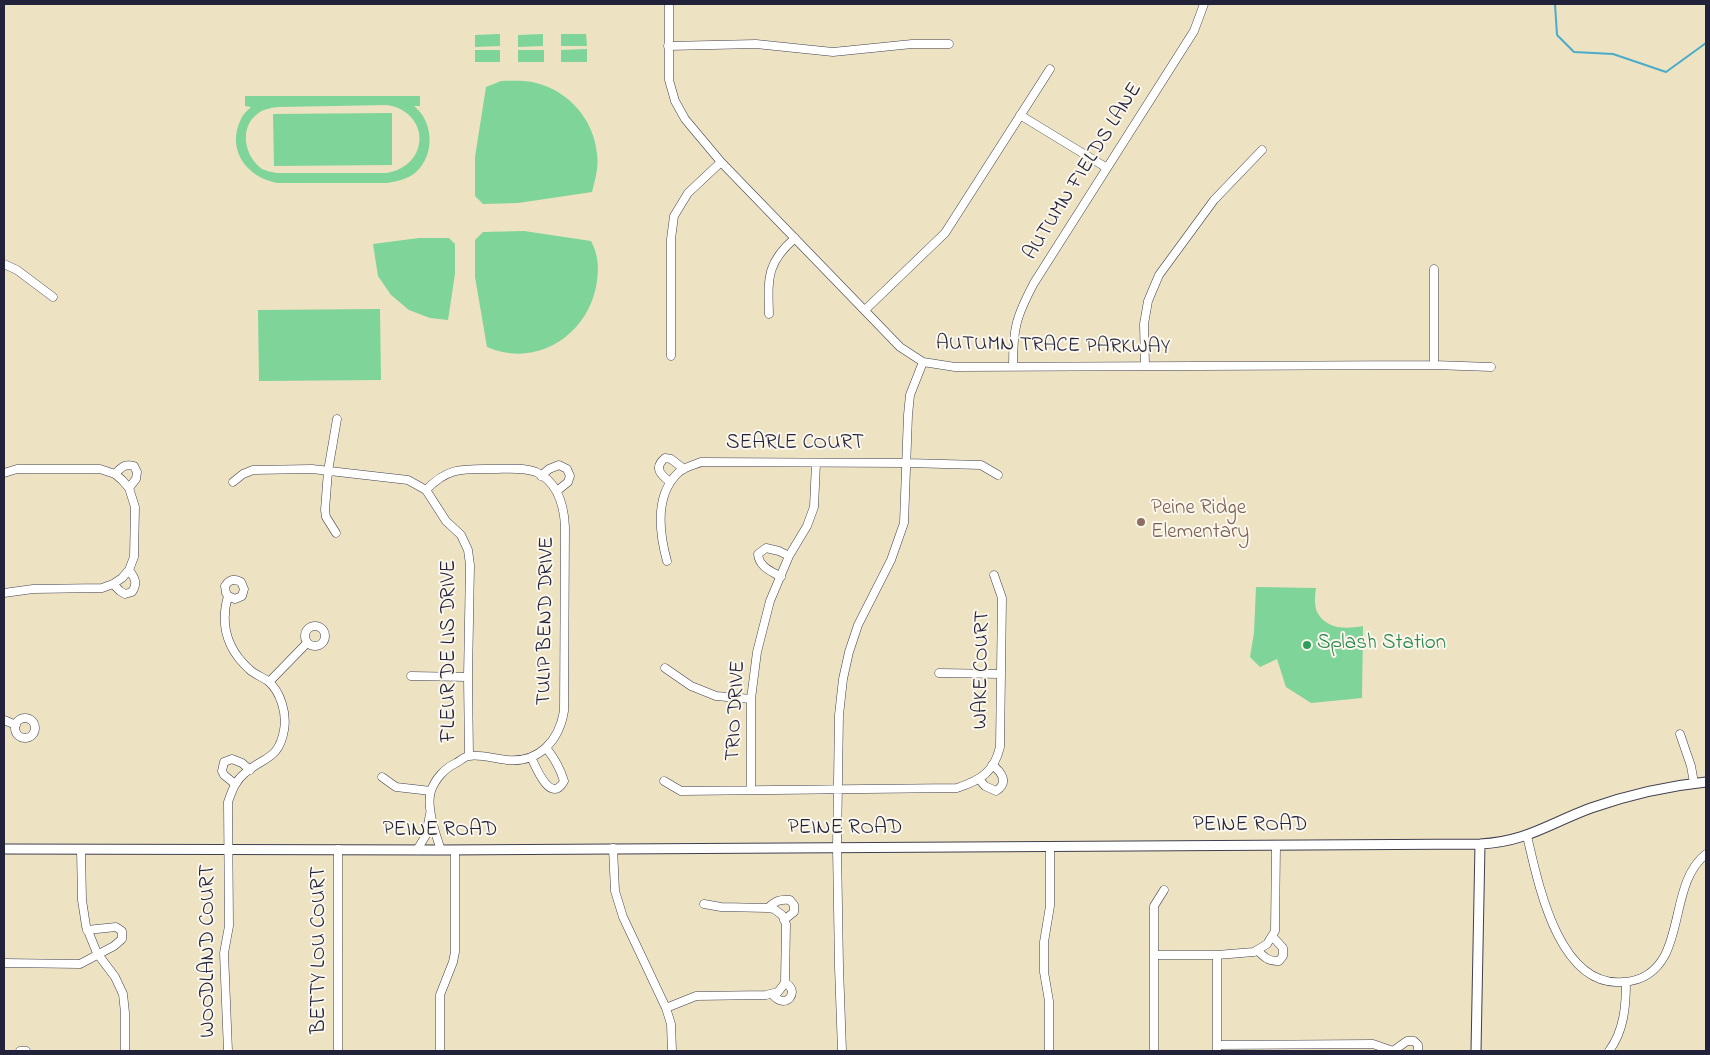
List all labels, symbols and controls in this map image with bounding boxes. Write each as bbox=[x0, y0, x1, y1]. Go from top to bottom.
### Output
street label: AUTUMN FIELDS LANE bbox=[1019, 79, 1149, 265]
street label: AUTUMN TRACE PARKWAY bbox=[936, 332, 1170, 362]
street label: SEARLE COURT bbox=[726, 432, 864, 458]
place label: Peine Ridge Elementary bbox=[1151, 497, 1249, 547]
marker: Peine Ridge Elementary bbox=[1135, 516, 1147, 528]
street label: TULIP BEND DRIVE bbox=[533, 536, 561, 706]
street label: FLEUR DE LIS DRIVE bbox=[438, 560, 464, 742]
street label: WAKE COURT bbox=[969, 610, 997, 730]
place label: Splash Station bbox=[1317, 632, 1446, 658]
marker: Splash Station bbox=[1301, 639, 1313, 651]
street label: TRIO DRIVE bbox=[722, 660, 752, 762]
street label: PEINE ROAD bbox=[1193, 814, 1307, 840]
street label: PEINE ROAD bbox=[788, 817, 902, 843]
street label: PEINE ROAD bbox=[383, 819, 497, 845]
street label: WOODLAND COURT bbox=[197, 864, 223, 1038]
street label: BETTY LOU COURT bbox=[308, 866, 334, 1034]

